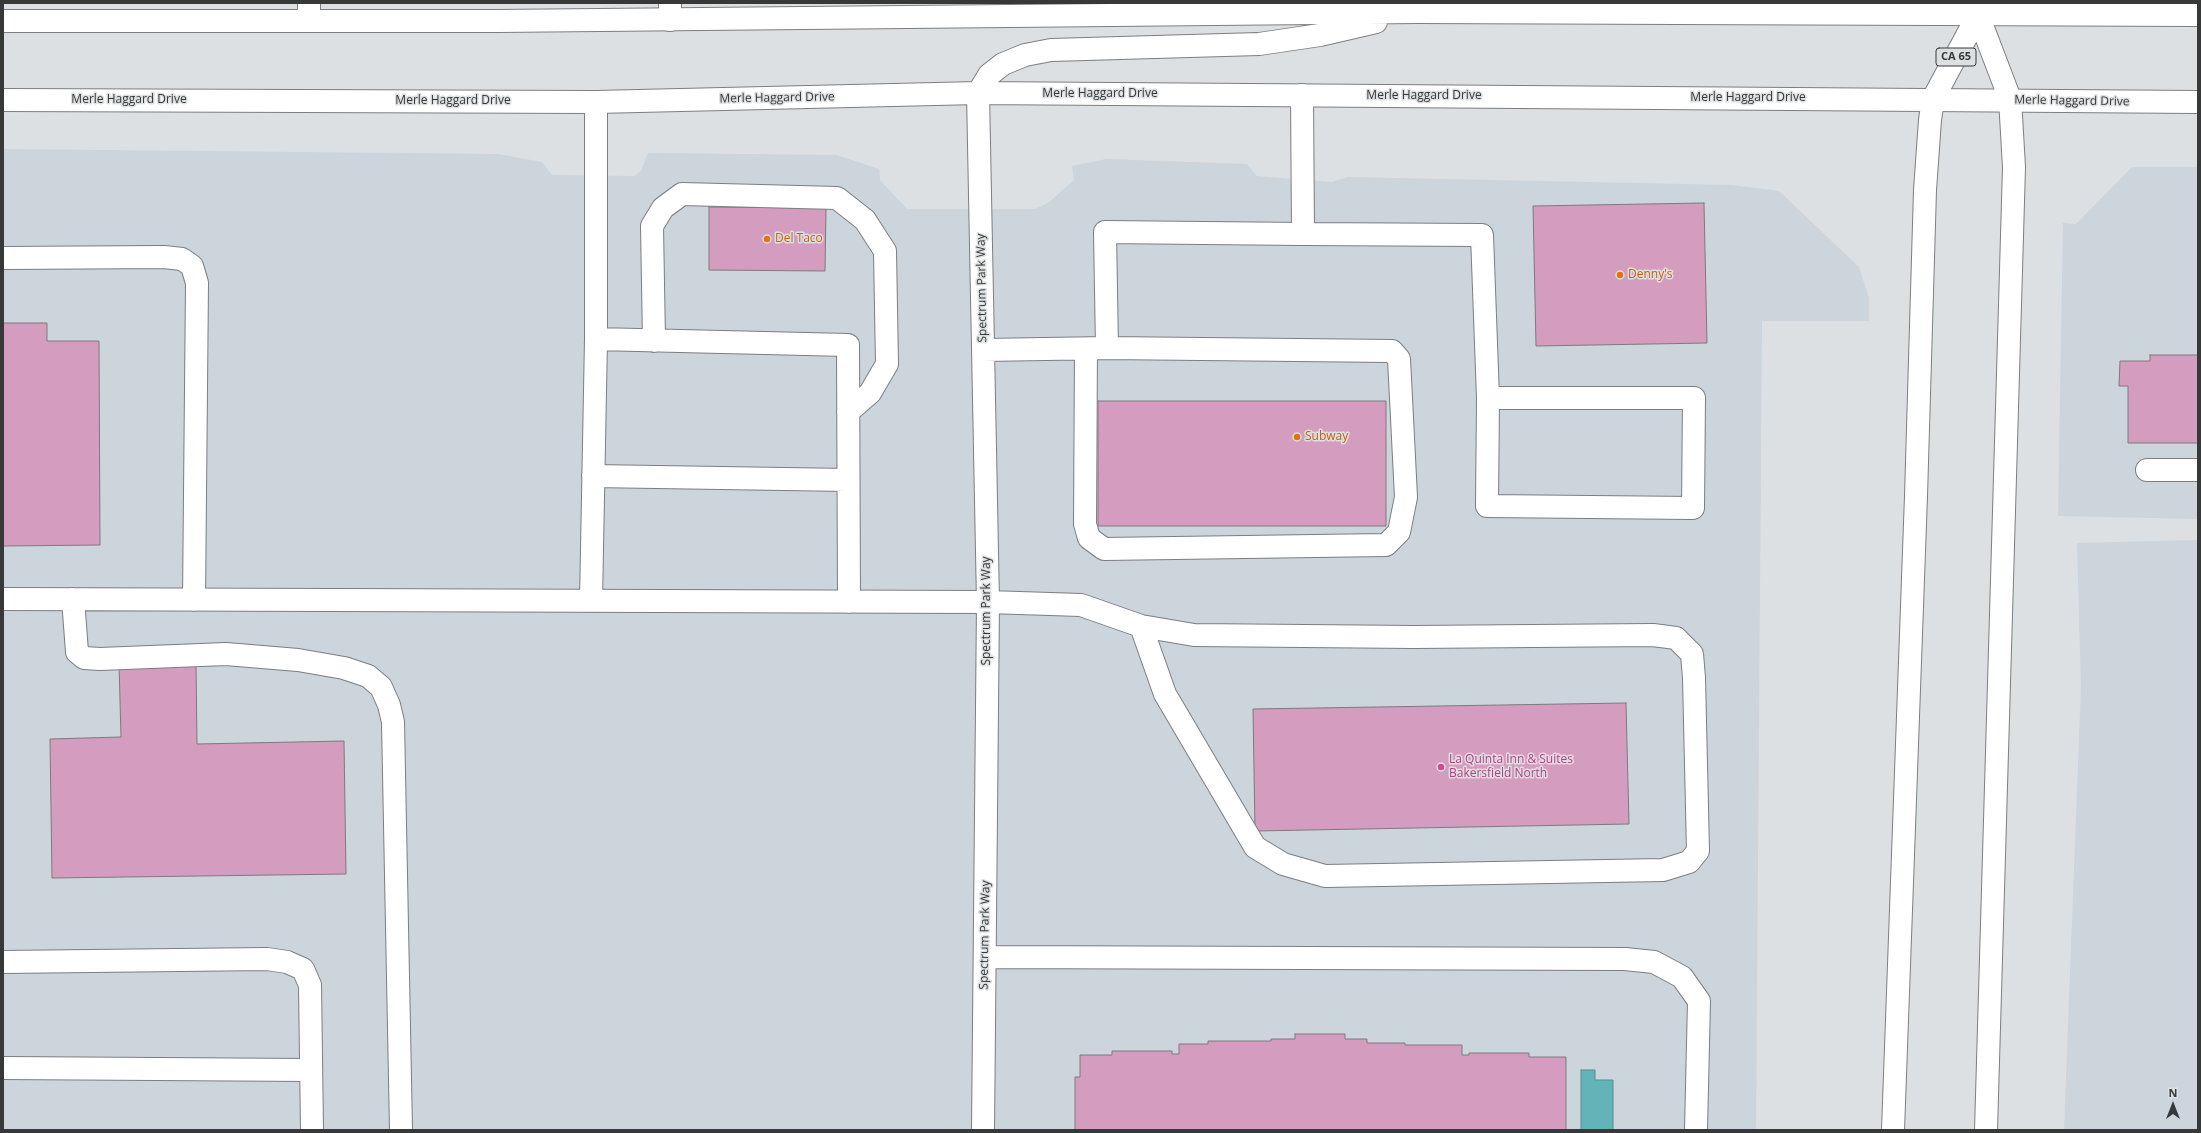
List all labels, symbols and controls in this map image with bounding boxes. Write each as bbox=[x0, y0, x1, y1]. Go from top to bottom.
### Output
road number: CA 65 bbox=[1936, 48, 1976, 66]
street label: Merle Haggard Drive bbox=[1042, 87, 1158, 101]
street label: Merle Haggard Drive bbox=[1366, 89, 1482, 103]
street label: Merle Haggard Drive bbox=[719, 90, 835, 106]
street label: Merle Haggard Drive bbox=[1690, 91, 1806, 105]
street label: Merle Haggard Drive bbox=[71, 93, 187, 107]
street label: Merle Haggard Drive bbox=[2014, 93, 2130, 109]
street label: Merle Haggard Drive bbox=[395, 94, 511, 108]
place label: Del Taco bbox=[775, 232, 823, 246]
street label: Spectrum Park Way bbox=[974, 233, 990, 343]
marker: Del Taco bbox=[762, 234, 772, 244]
place label: Denny's bbox=[1628, 268, 1673, 282]
marker: Denny's bbox=[1615, 270, 1625, 280]
place label: Subway bbox=[1305, 430, 1348, 444]
marker: Subway bbox=[1292, 432, 1302, 442]
street label: Spectrum Park Way bbox=[980, 556, 994, 666]
place label: La Quinta Inn & Suites Bakersfield North bbox=[1449, 753, 1573, 781]
marker: La Quinta Inn & Suites Bakersfield North bbox=[1436, 762, 1446, 772]
street label: Spectrum Park Way bbox=[977, 880, 993, 990]
north arrow bbox=[2153, 1085, 2193, 1125]
text: N bbox=[2169, 1085, 2177, 1100]

